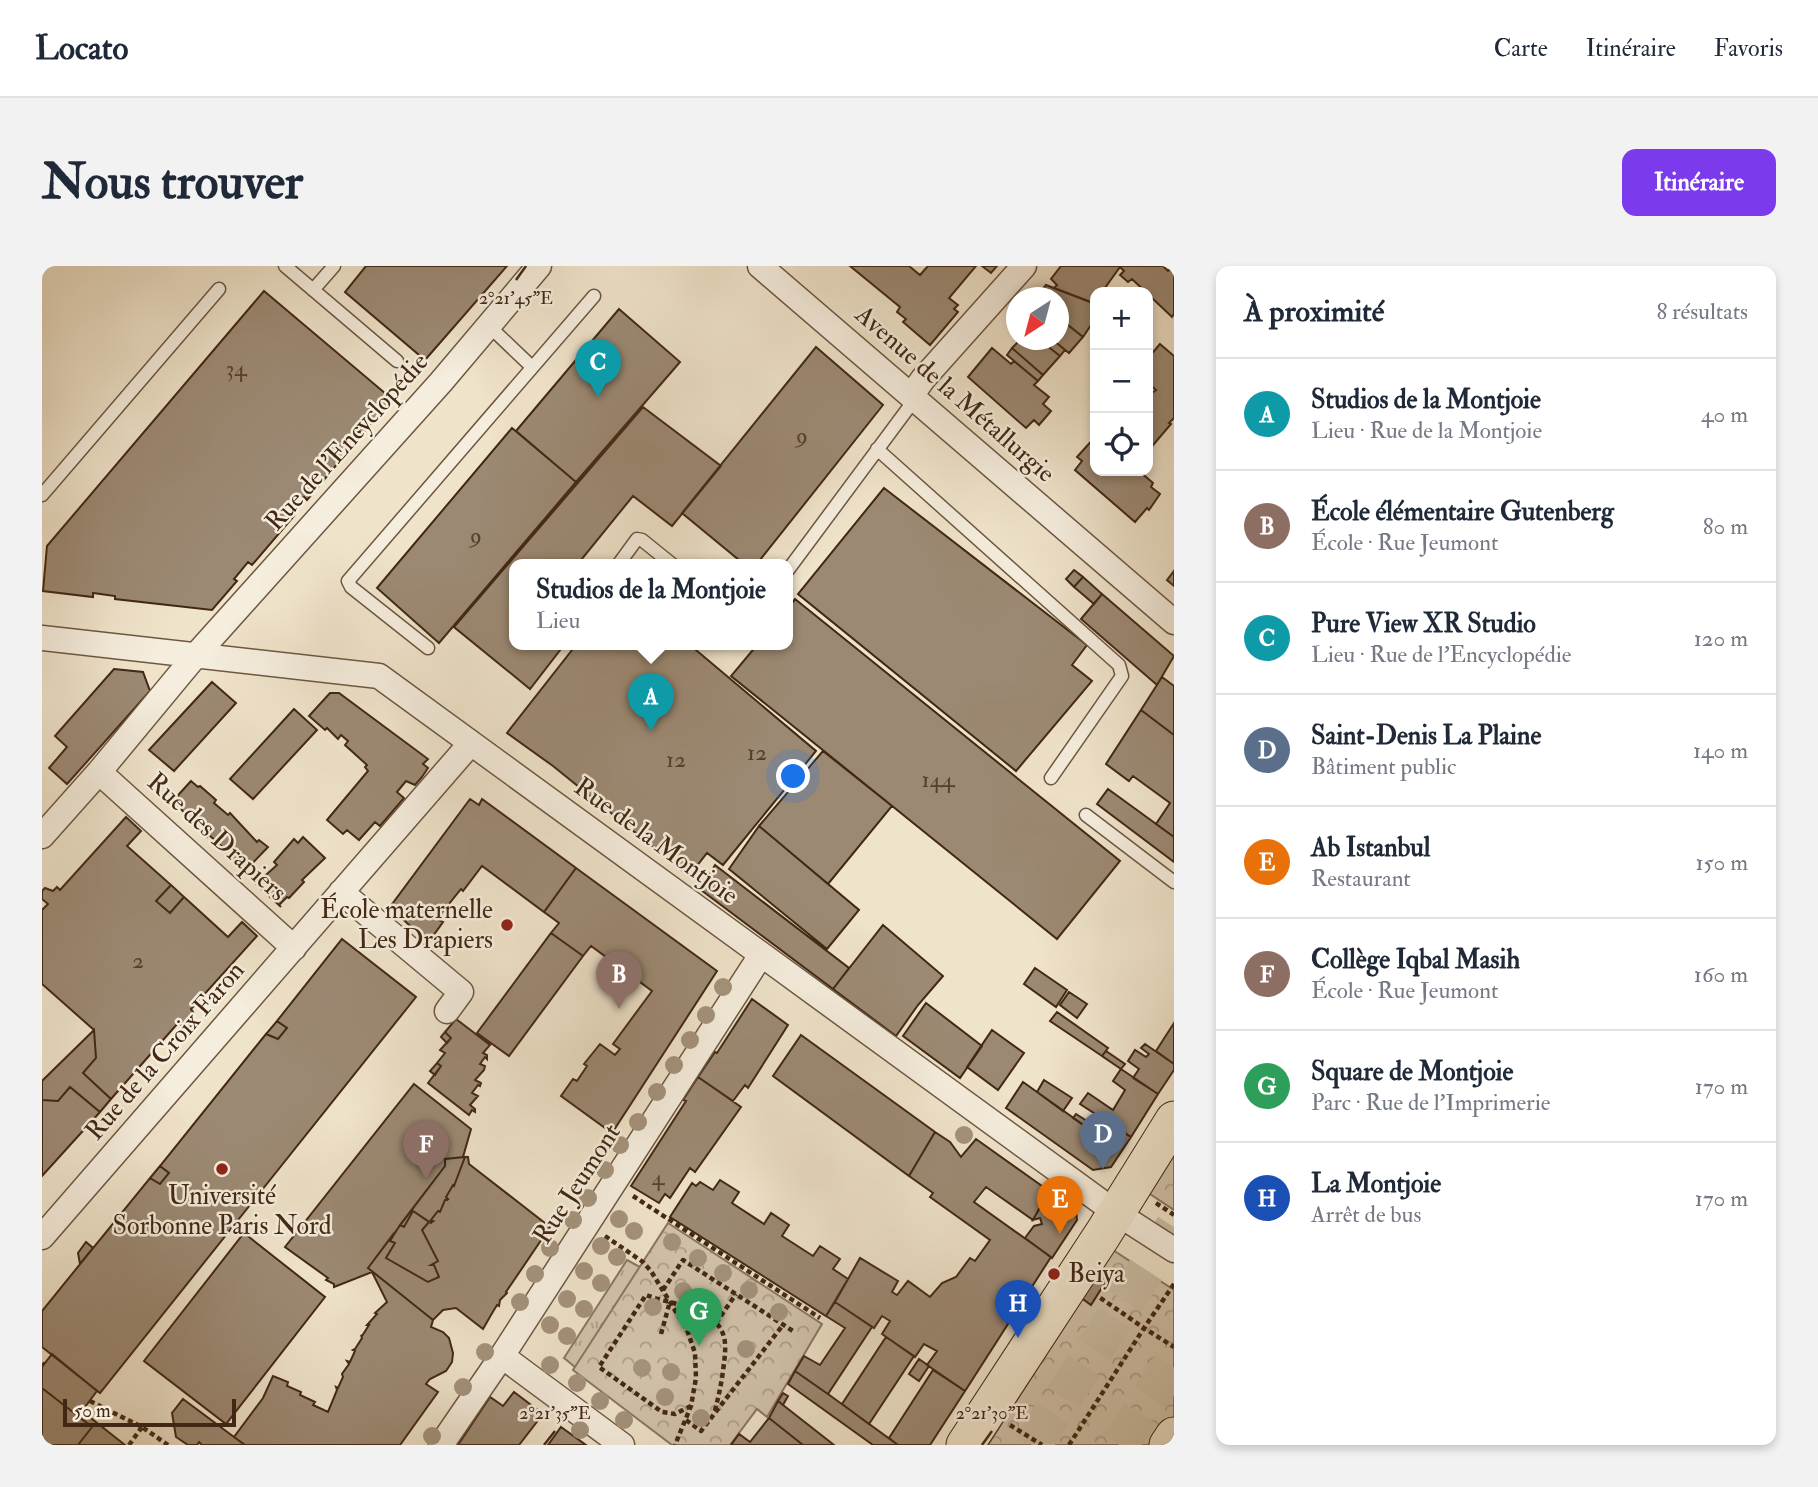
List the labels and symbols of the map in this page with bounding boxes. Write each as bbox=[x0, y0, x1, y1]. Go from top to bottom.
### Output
text: 2°21'45"E bbox=[479, 287, 553, 310]
north arrow bbox=[1006, 287, 1069, 350]
street label: Avenue de la Métallurgie bbox=[848, 298, 1061, 490]
pin: C bbox=[575, 339, 621, 397]
street label: Rue de l'Encyclopédie bbox=[259, 346, 436, 538]
house number: 34 bbox=[225, 354, 248, 383]
house number: 9 bbox=[794, 421, 808, 450]
house number: 9 bbox=[468, 521, 482, 550]
pin: A bbox=[628, 673, 674, 731]
house number: 12 bbox=[747, 738, 767, 767]
house number: 12 bbox=[666, 745, 686, 774]
your location bbox=[776, 759, 810, 793]
house number: 144 bbox=[921, 765, 956, 794]
street label: Rue des Drapiers bbox=[140, 766, 294, 909]
street label: Rue de la Montjoie bbox=[568, 771, 744, 911]
place label: École maternelle Les Drapiers bbox=[320, 892, 493, 957]
marker: École maternelle Les Drapiers bbox=[499, 917, 515, 933]
house number: 2 bbox=[132, 946, 144, 975]
pin: B bbox=[596, 951, 642, 1009]
street label: Rue de la Croix Faron bbox=[79, 955, 251, 1147]
pin: D bbox=[1080, 1111, 1126, 1169]
street label: Rue Jeumont bbox=[526, 1118, 628, 1250]
pin: F bbox=[403, 1121, 449, 1179]
marker: Université Sorbonne Paris Nord bbox=[214, 1161, 230, 1177]
house number: 4 bbox=[652, 1163, 666, 1192]
pin: E bbox=[1037, 1176, 1083, 1234]
place label: Université Sorbonne Paris Nord bbox=[113, 1180, 332, 1242]
place label: Beiya bbox=[1068, 1258, 1125, 1290]
marker: Beiya bbox=[1046, 1266, 1062, 1282]
pin: H bbox=[995, 1280, 1041, 1338]
pin: G bbox=[676, 1288, 722, 1346]
scale bar bbox=[63, 1396, 236, 1428]
text: 2°21'35"E bbox=[519, 1402, 591, 1425]
text: 2°21'30"E bbox=[956, 1402, 1028, 1425]

